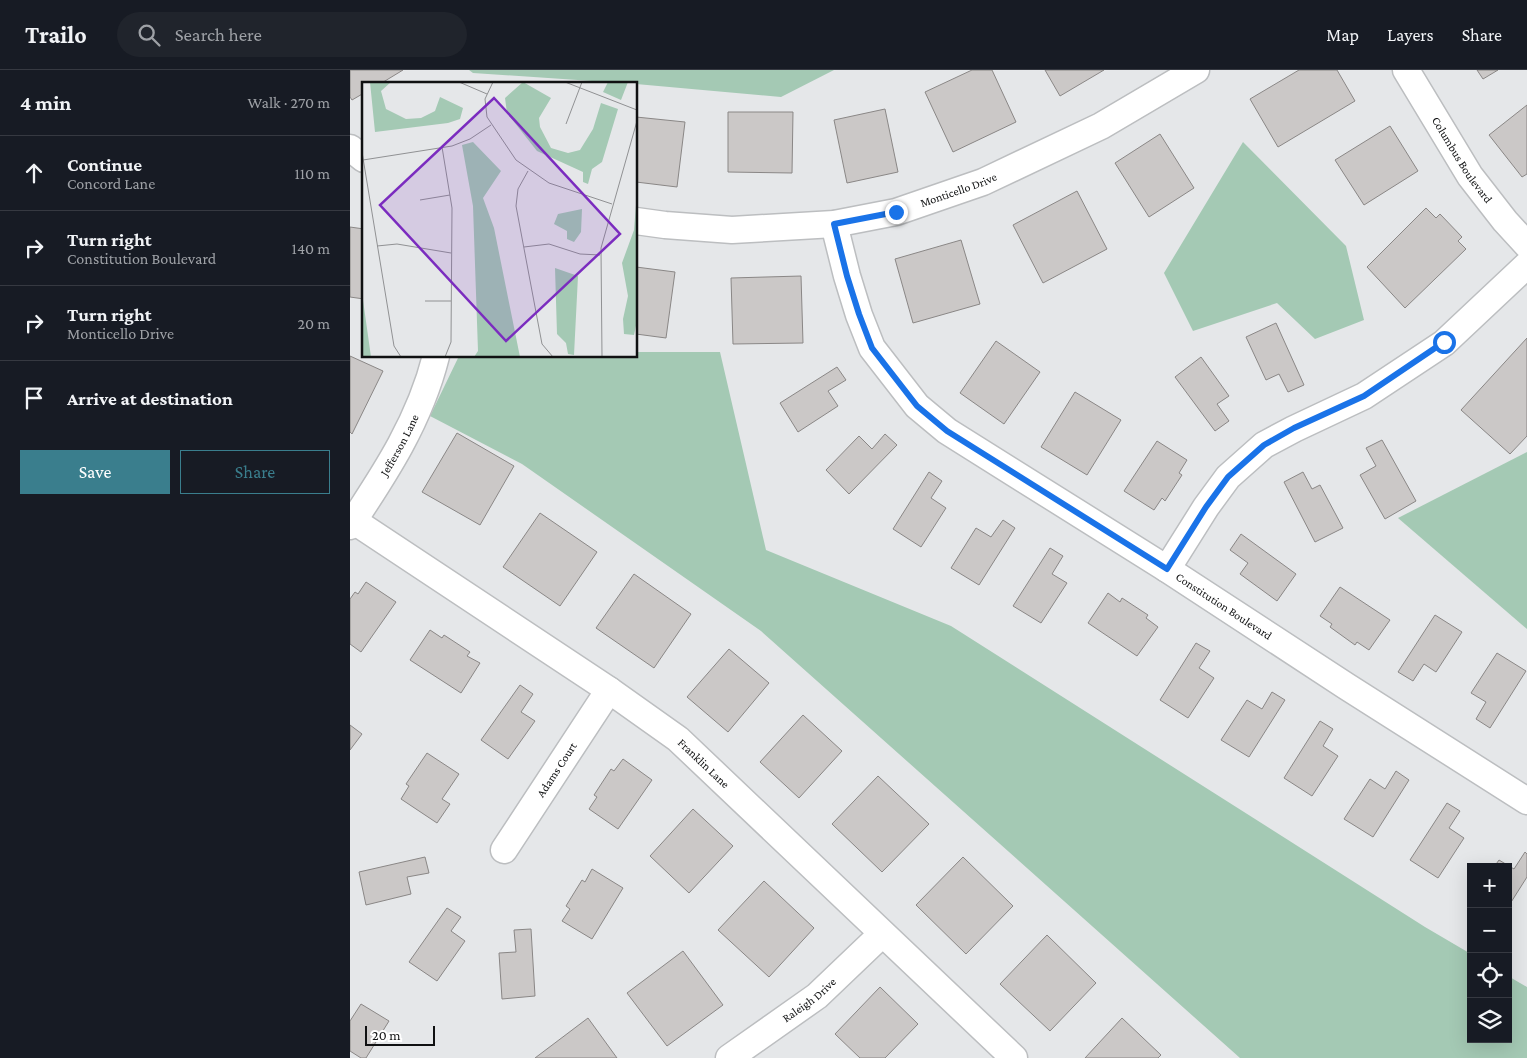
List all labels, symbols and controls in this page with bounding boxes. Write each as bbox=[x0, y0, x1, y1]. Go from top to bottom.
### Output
search box bbox=[117, 12, 467, 57]
text: Trailo bbox=[25, 21, 87, 48]
icon: search bbox=[135, 21, 163, 49]
text: Search here bbox=[175, 24, 262, 45]
text: Map bbox=[1326, 25, 1359, 45]
text: Layers bbox=[1387, 25, 1434, 45]
text: Share bbox=[1462, 25, 1502, 45]
inset map bbox=[362, 82, 638, 358]
text: 4 min bbox=[20, 91, 71, 115]
text: Walk · 270 m bbox=[248, 94, 330, 111]
street label: Columbus Boulevard bbox=[1429, 114, 1496, 206]
text: Continue bbox=[67, 154, 142, 175]
icon: ahead bbox=[20, 159, 48, 187]
text: 110 m bbox=[294, 165, 330, 182]
street label: Monticello Drive bbox=[918, 170, 999, 210]
text: Concord Lane bbox=[67, 175, 155, 192]
route end bbox=[885, 201, 908, 224]
text: Turn right bbox=[67, 229, 152, 250]
icon: right bbox=[20, 234, 48, 262]
text: 140 m bbox=[292, 240, 330, 257]
text: Constitution Boulevard bbox=[67, 250, 216, 267]
text: Turn right bbox=[67, 304, 152, 325]
icon: right bbox=[20, 309, 48, 337]
text: 20 m bbox=[297, 315, 330, 332]
text: Monticello Drive bbox=[67, 325, 174, 342]
route start bbox=[1433, 331, 1456, 354]
icon: arrive bbox=[20, 384, 48, 412]
text: Arrive at destination bbox=[67, 388, 233, 409]
street label: Jefferson Lane bbox=[377, 412, 422, 479]
button: Save bbox=[20, 450, 170, 494]
button: Share bbox=[180, 450, 330, 494]
street label: Constitution Boulevard bbox=[1173, 570, 1275, 643]
street label: Franklin Lane bbox=[675, 736, 732, 791]
street label: Adams Court bbox=[534, 739, 580, 800]
map controls bbox=[1467, 863, 1512, 1043]
button: + bbox=[1467, 863, 1512, 908]
button: − bbox=[1467, 908, 1512, 953]
button: locate bbox=[1467, 953, 1512, 998]
street label: Raleigh Drive bbox=[780, 975, 839, 1025]
button: layers bbox=[1467, 998, 1512, 1043]
scale bar bbox=[365, 1023, 435, 1046]
text: 20 m bbox=[372, 1027, 400, 1043]

